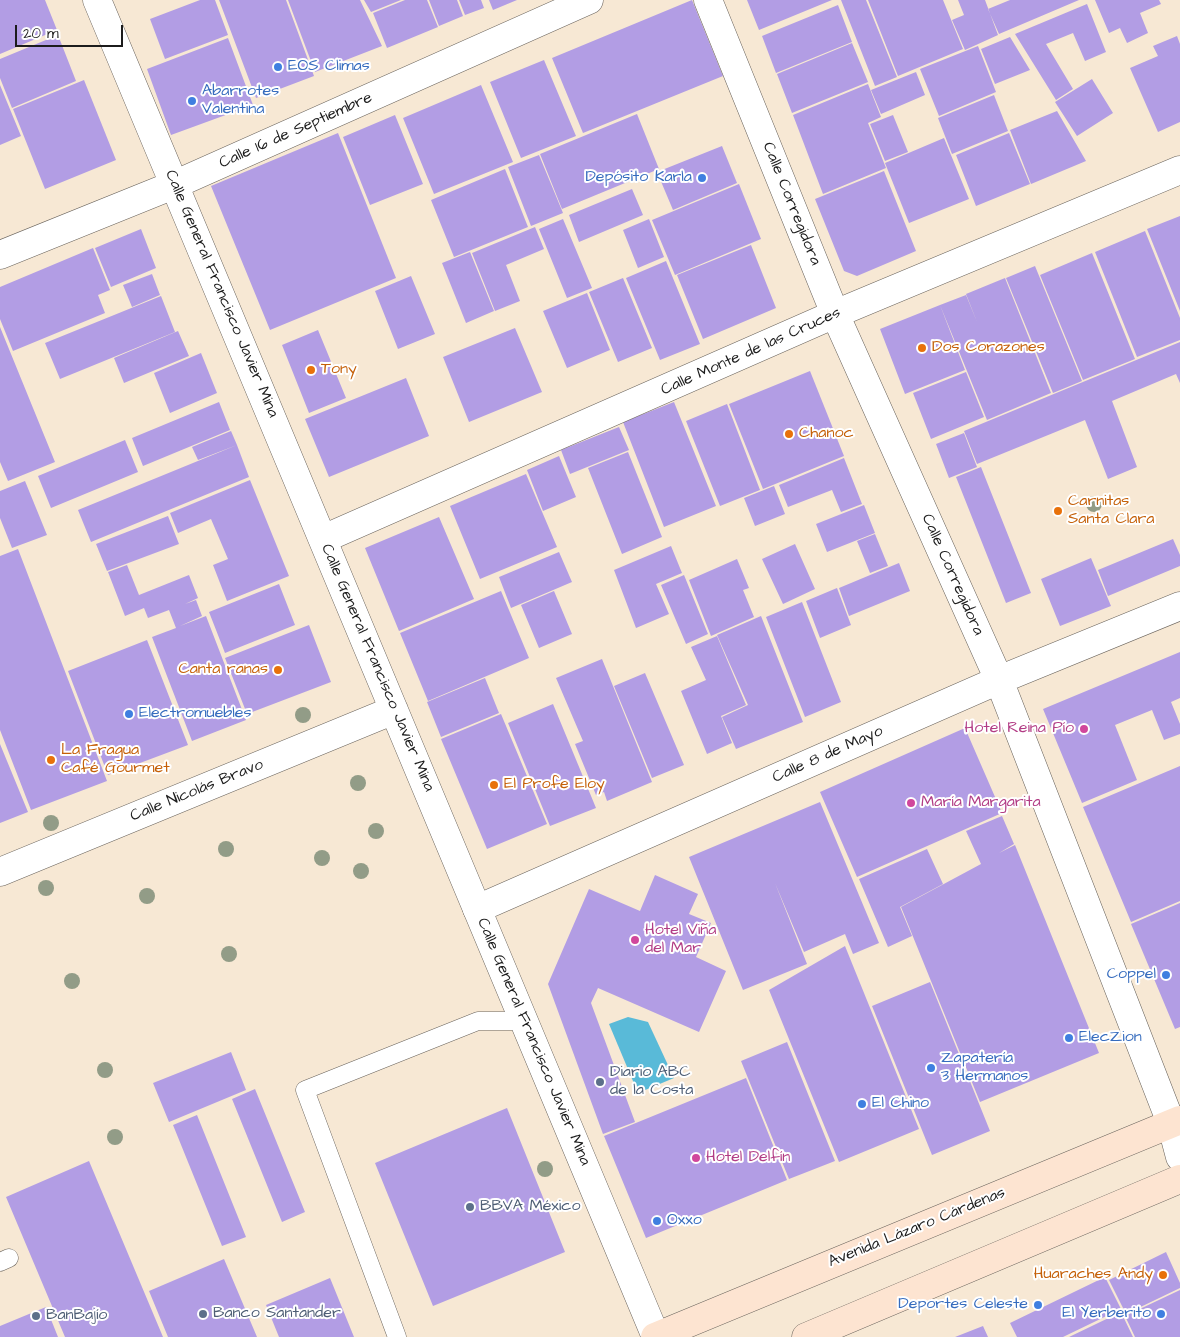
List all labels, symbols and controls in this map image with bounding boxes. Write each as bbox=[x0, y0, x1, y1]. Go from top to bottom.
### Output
scale bar bbox=[18, 15, 125, 47]
text: 20 m bbox=[23, 23, 59, 44]
place label: EOS Climas bbox=[288, 57, 370, 77]
marker: EOS Climas bbox=[272, 61, 284, 73]
place label: Abarrotes Valentina bbox=[202, 82, 279, 120]
street label: Calle 16 de Septiembre bbox=[216, 89, 376, 173]
marker: Abarrotes Valentina bbox=[186, 95, 198, 107]
street label: Calle Corregidora bbox=[758, 140, 824, 268]
street label: Calle General Francisco Javier Mina bbox=[160, 167, 282, 421]
place label: Depósito Karla bbox=[585, 168, 692, 188]
marker: Depósito Karla bbox=[696, 172, 708, 184]
street label: Calle Monte de las Cruces bbox=[658, 304, 844, 400]
place label: Dos Corazones bbox=[932, 338, 1045, 358]
marker: Dos Corazones bbox=[916, 342, 928, 354]
place label: Tony bbox=[321, 360, 357, 380]
marker: Tony bbox=[305, 364, 317, 376]
place label: Chanoc bbox=[799, 424, 854, 444]
marker: Chanoc bbox=[783, 428, 795, 440]
place label: Carnitas Santa Clara bbox=[1068, 492, 1154, 530]
marker: Carnitas Santa Clara bbox=[1052, 505, 1064, 517]
street label: Calle Corregidora bbox=[917, 511, 987, 639]
street label: Calle General Francisco Javier Mina bbox=[316, 541, 438, 795]
place label: Canta ranas bbox=[178, 660, 268, 680]
marker: Canta ranas bbox=[272, 664, 284, 676]
place label: Electromuebles bbox=[139, 704, 251, 724]
marker: Electromuebles bbox=[123, 708, 135, 720]
place label: Hotel Reina Pío bbox=[965, 719, 1074, 739]
street label: Calle 8 de Mayo bbox=[770, 722, 886, 788]
marker: Hotel Reina Pío bbox=[1078, 723, 1090, 735]
place label: La Fragua Café Gourmet bbox=[61, 741, 170, 779]
marker: La Fragua Café Gourmet bbox=[45, 754, 57, 766]
street label: Calle Nicolás Bravo bbox=[128, 756, 266, 826]
place label: El Profe Eloy bbox=[504, 775, 605, 795]
marker: El Profe Eloy bbox=[488, 779, 500, 791]
place label: María Margarita bbox=[921, 793, 1041, 813]
marker: María Margarita bbox=[905, 797, 917, 809]
street label: Calle General Francisco Javier Mina bbox=[472, 915, 594, 1169]
place label: Hotel Viña del Mar bbox=[645, 921, 716, 959]
marker: Hotel Viña del Mar bbox=[629, 934, 641, 946]
place label: Coppel bbox=[1107, 965, 1156, 985]
marker: Coppel bbox=[1160, 969, 1172, 981]
place label: ElecZion bbox=[1079, 1028, 1142, 1048]
marker: ElecZion bbox=[1063, 1032, 1075, 1044]
place label: Zapatería 3 Hermanos bbox=[941, 1049, 1028, 1087]
marker: Zapatería 3 Hermanos bbox=[925, 1062, 937, 1074]
place label: Diario ABC de la Costa bbox=[610, 1063, 693, 1101]
marker: Diario ABC de la Costa bbox=[594, 1076, 606, 1088]
place label: El Chino bbox=[872, 1094, 929, 1114]
marker: El Chino bbox=[856, 1098, 868, 1110]
place label: Hotel Delfín bbox=[706, 1148, 790, 1168]
marker: Hotel Delfín bbox=[690, 1152, 702, 1164]
street label: Avenida Lázaro Cárdenas bbox=[826, 1184, 1008, 1272]
place label: BBVA México bbox=[480, 1197, 580, 1217]
marker: BBVA México bbox=[464, 1201, 476, 1213]
place label: Oxxo bbox=[667, 1211, 702, 1231]
marker: Oxxo bbox=[651, 1215, 663, 1227]
place label: Huaraches Andy bbox=[1034, 1265, 1153, 1285]
marker: Huaraches Andy bbox=[1157, 1269, 1169, 1281]
place label: Deportes Celeste bbox=[898, 1295, 1028, 1315]
marker: Deportes Celeste bbox=[1032, 1299, 1044, 1311]
place label: Banco Santander bbox=[213, 1304, 341, 1324]
place label: El Yerberito bbox=[1062, 1304, 1151, 1324]
place label: BanBajío bbox=[46, 1306, 107, 1326]
marker: Banco Santander bbox=[197, 1308, 209, 1320]
marker: El Yerberito bbox=[1155, 1308, 1167, 1320]
marker: BanBajío bbox=[30, 1310, 42, 1322]

